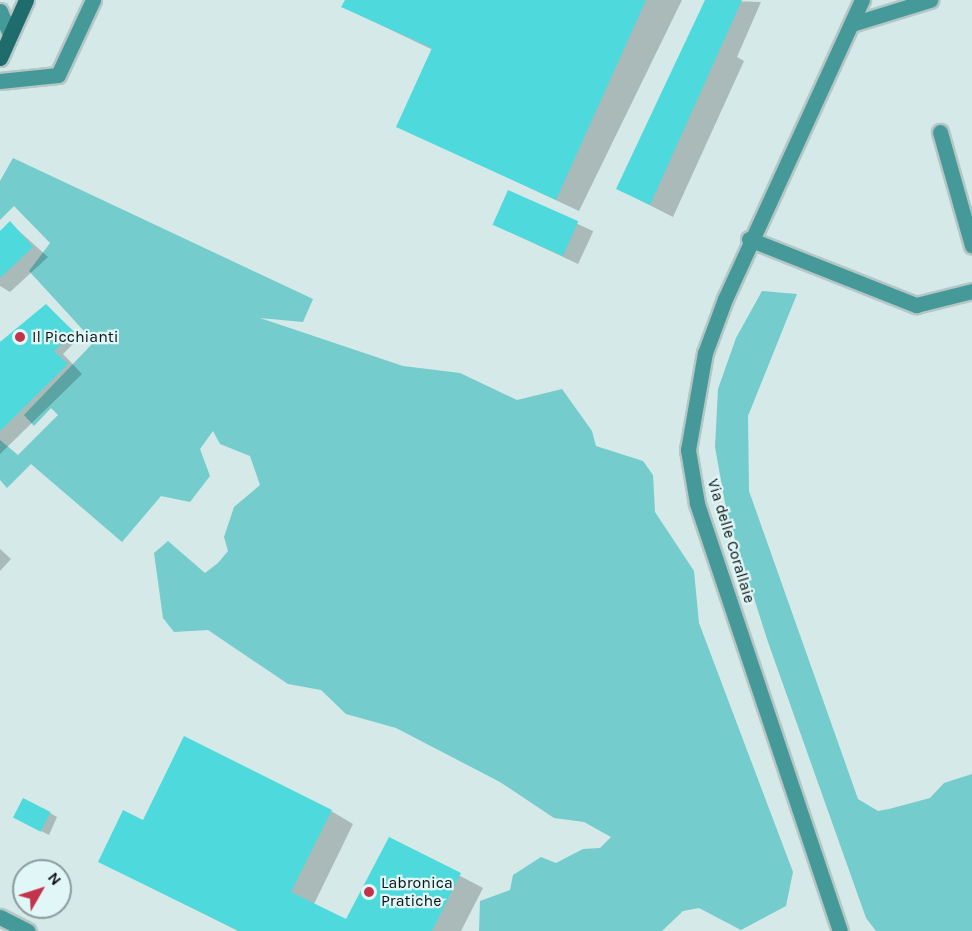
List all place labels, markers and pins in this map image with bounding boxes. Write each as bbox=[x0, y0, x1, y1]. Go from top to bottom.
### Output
place label: Il Picchianti bbox=[32, 327, 119, 347]
marker: Il Picchianti bbox=[13, 330, 27, 344]
place label: Labronica Pratiche bbox=[381, 873, 453, 911]
marker: Labronica Pratiche bbox=[362, 885, 376, 899]

